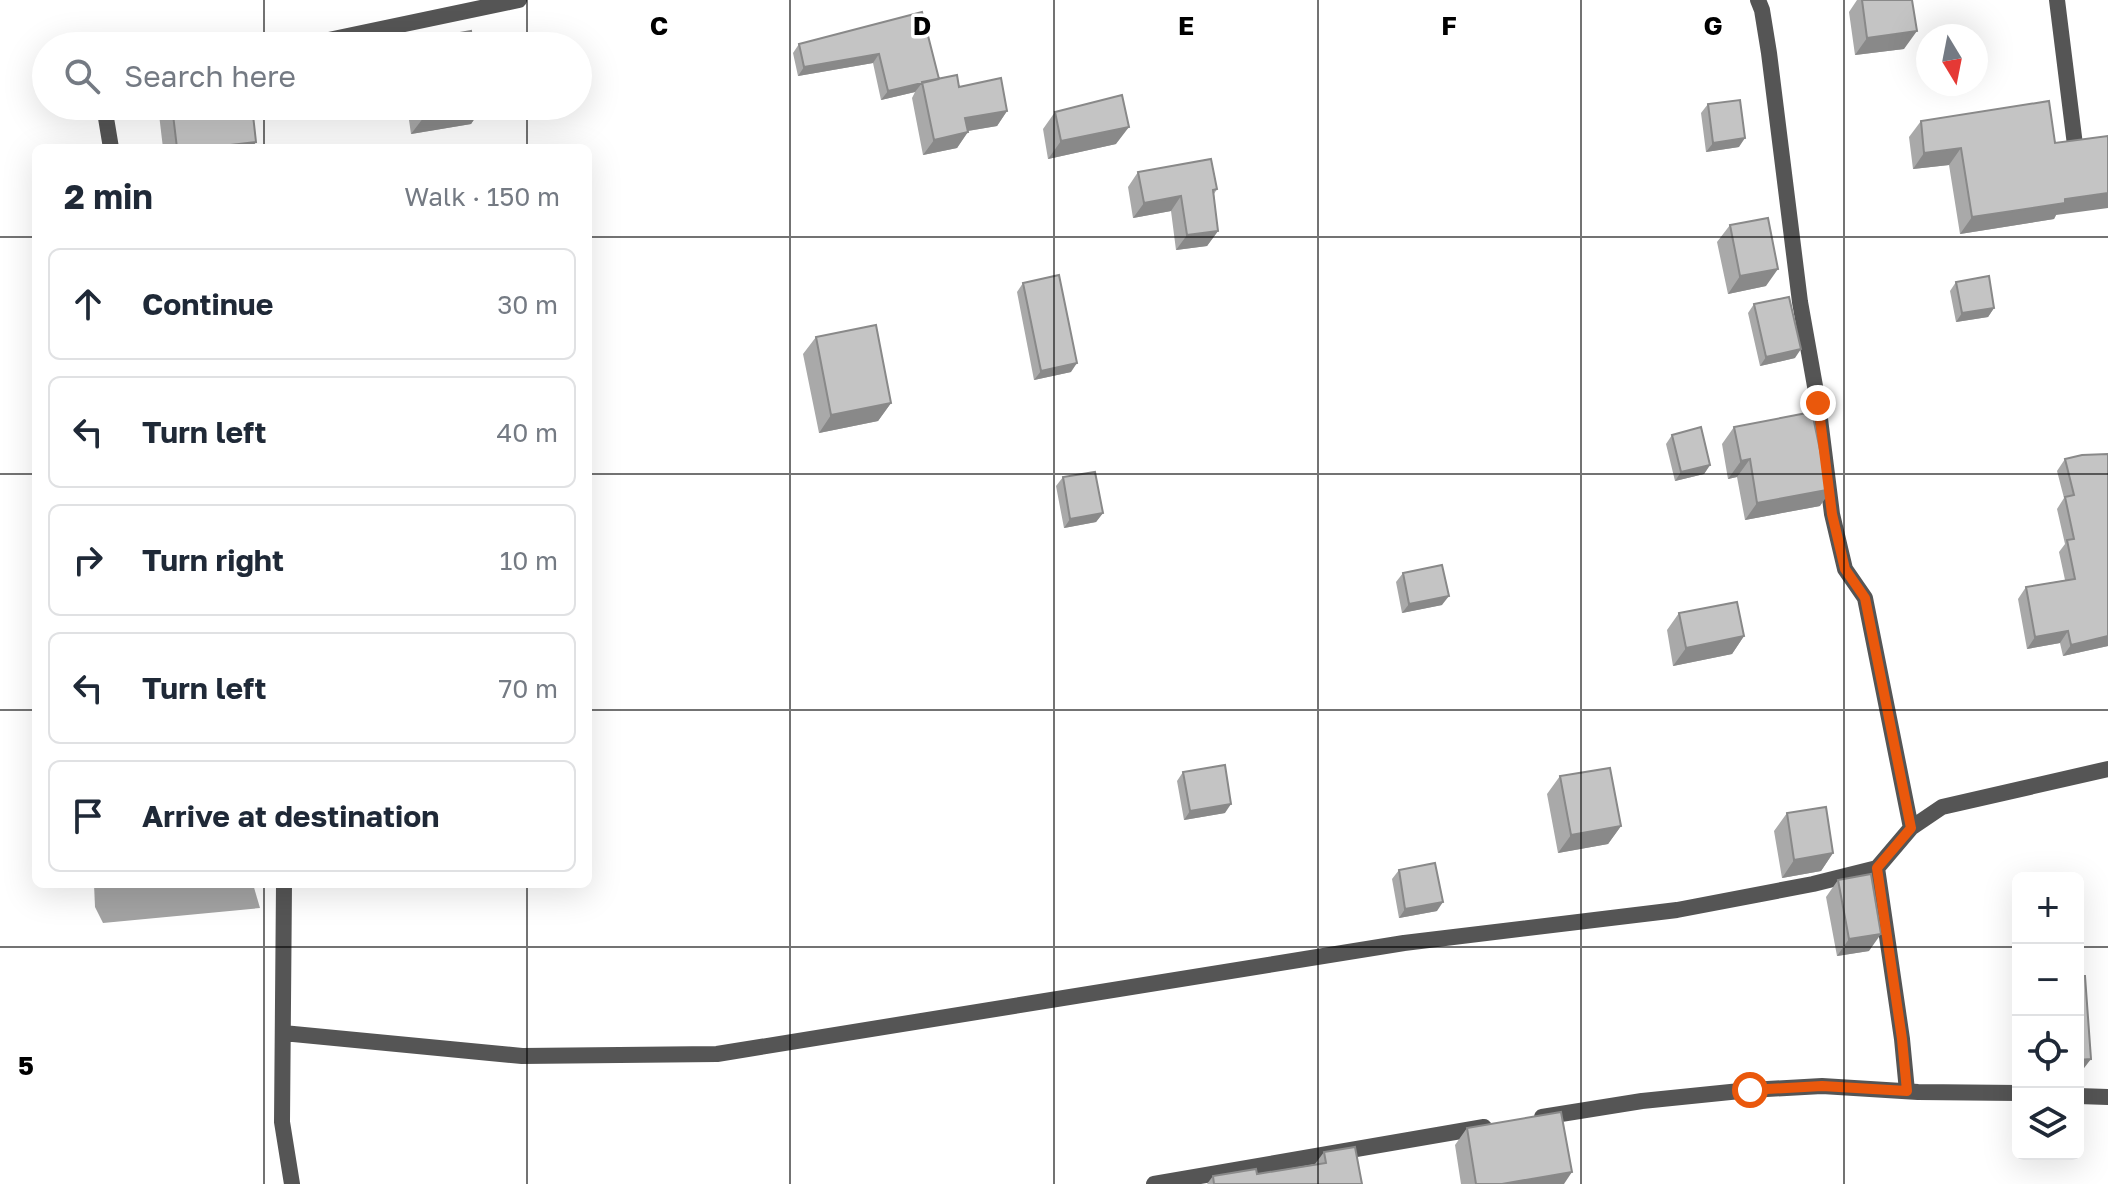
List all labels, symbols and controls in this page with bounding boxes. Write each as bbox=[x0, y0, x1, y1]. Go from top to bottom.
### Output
text: C bbox=[650, 10, 668, 41]
text: D bbox=[913, 10, 931, 41]
text: E bbox=[1178, 10, 1194, 41]
text: F bbox=[1441, 10, 1457, 41]
text: G bbox=[1703, 10, 1723, 41]
north arrow bbox=[1916, 24, 1988, 96]
search box bbox=[32, 32, 592, 120]
icon: search bbox=[60, 54, 104, 98]
text: Search here bbox=[124, 58, 296, 94]
text: 2 min bbox=[64, 176, 153, 216]
text: Walk · 150 m bbox=[404, 181, 560, 212]
icon: ahead bbox=[66, 282, 110, 326]
text: Continue bbox=[142, 286, 273, 322]
text: 30 m bbox=[497, 289, 558, 320]
route end bbox=[1800, 385, 1836, 421]
icon: left bbox=[66, 410, 110, 454]
text: Turn left bbox=[142, 414, 267, 450]
text: 40 m bbox=[497, 417, 558, 448]
icon: right bbox=[66, 538, 110, 582]
text: Turn right bbox=[142, 542, 284, 578]
text: 10 m bbox=[500, 545, 558, 576]
icon: left bbox=[66, 666, 110, 710]
text: Turn left bbox=[142, 670, 267, 706]
text: 70 m bbox=[499, 673, 558, 704]
icon: arrive bbox=[66, 794, 110, 838]
text: Arrive at destination bbox=[142, 798, 439, 834]
map controls bbox=[2012, 872, 2084, 1160]
button: + bbox=[2012, 872, 2084, 944]
button: − bbox=[2012, 944, 2084, 1016]
button: locate bbox=[2012, 1016, 2084, 1088]
text: 5 bbox=[18, 1050, 34, 1081]
route start bbox=[1732, 1072, 1768, 1108]
button: layers bbox=[2012, 1088, 2084, 1160]

